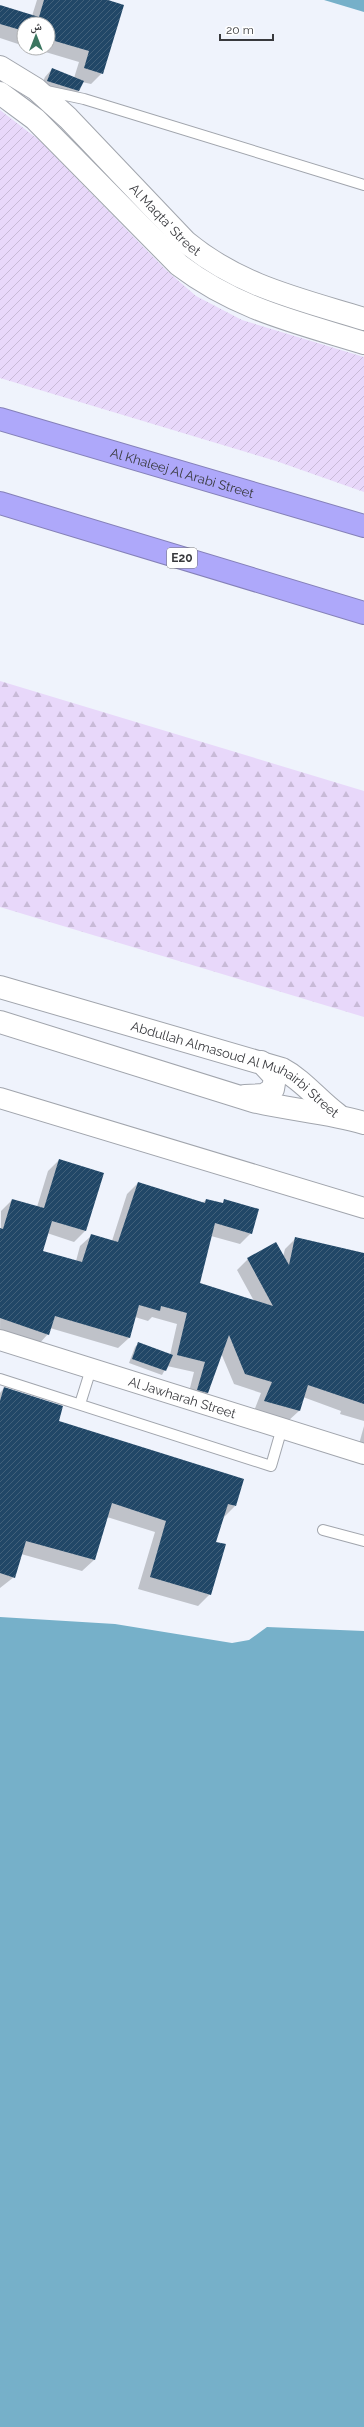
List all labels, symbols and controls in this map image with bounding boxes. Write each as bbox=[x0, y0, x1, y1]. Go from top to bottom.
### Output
north arrow bbox=[16, 16, 56, 56]
scale bar bbox=[220, 16, 273, 42]
text: ش bbox=[30, 20, 42, 34]
text: 20 m bbox=[226, 23, 254, 37]
street label: Al Maqta' Street bbox=[126, 181, 204, 259]
street label: Al Khaleej Al Arabi Street bbox=[109, 445, 256, 501]
road number: E20 bbox=[167, 548, 197, 568]
street label: Abdullah Almasoud Al Muhairbi Street bbox=[129, 1018, 342, 1121]
street label: Al Jawharah Street bbox=[126, 1374, 238, 1422]

